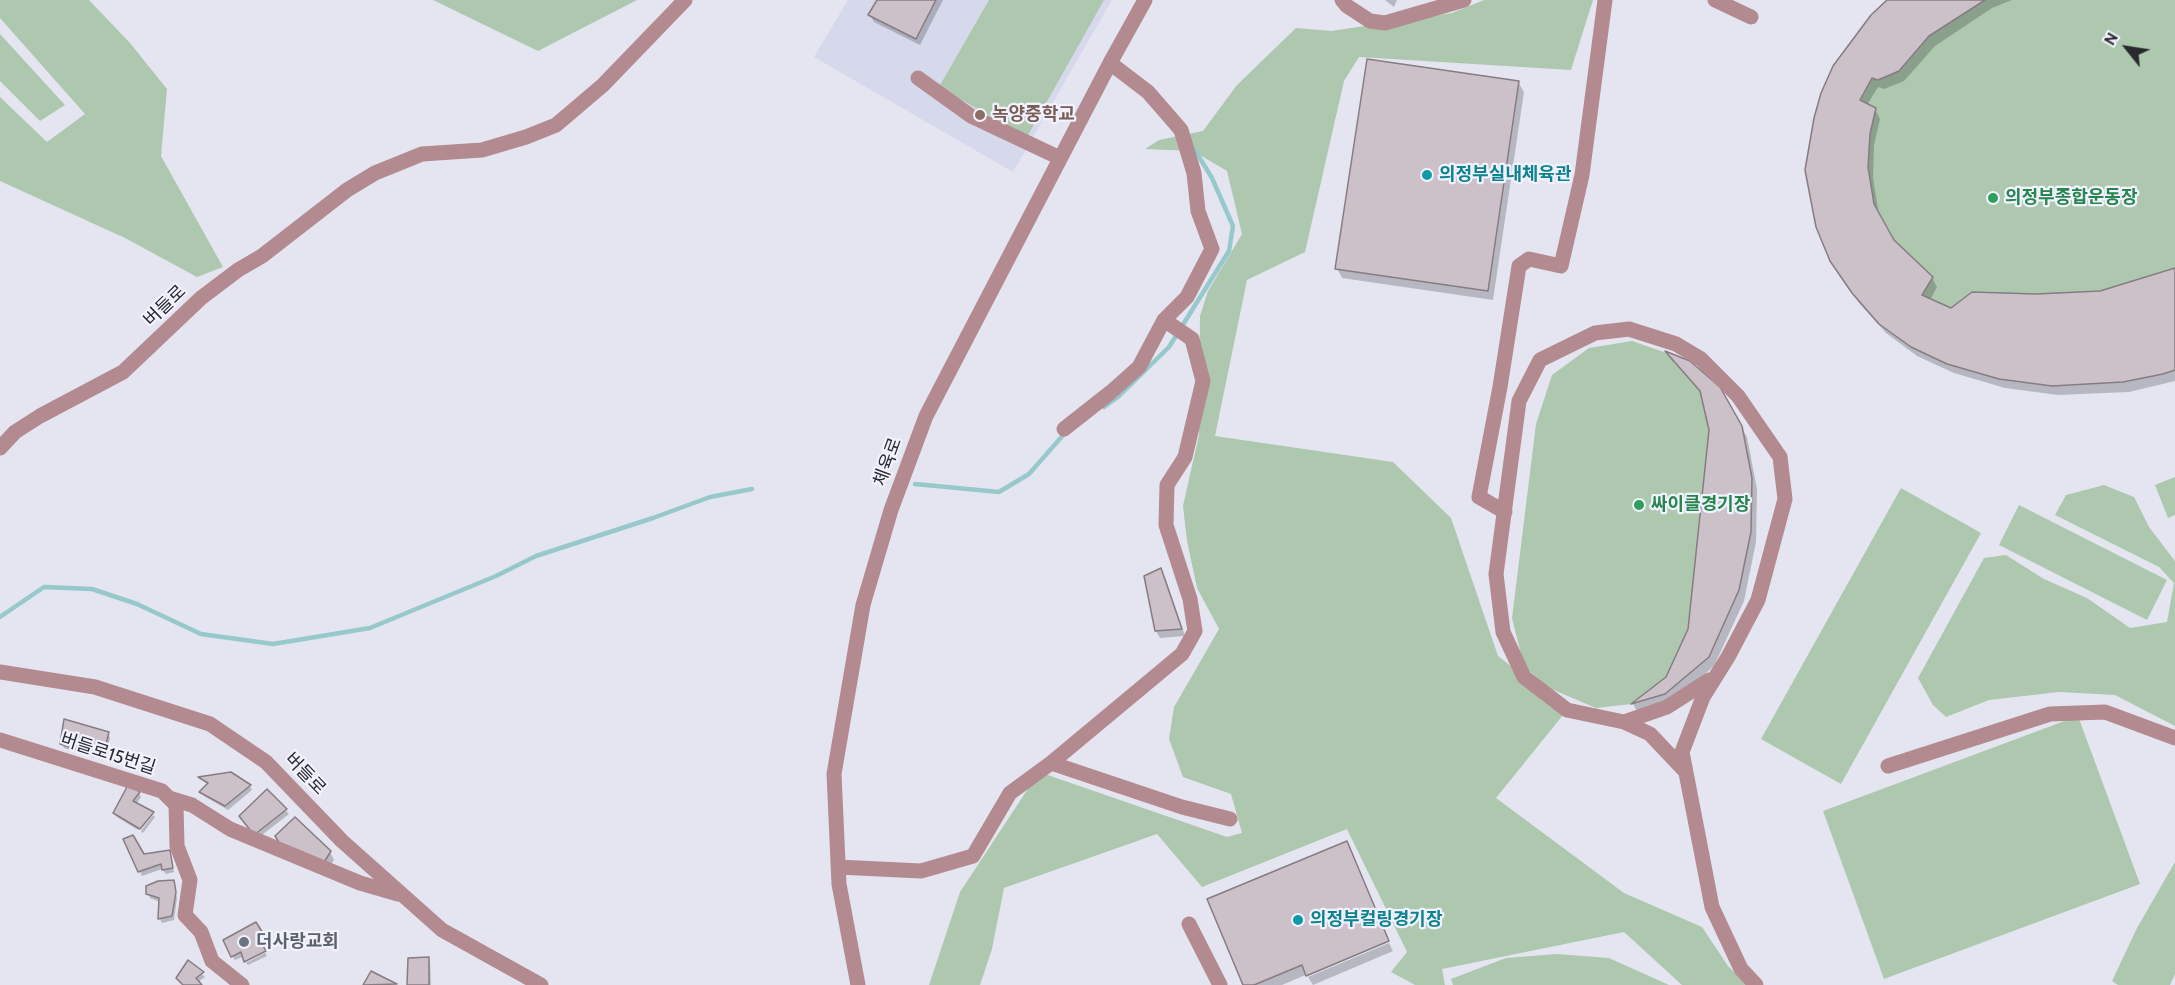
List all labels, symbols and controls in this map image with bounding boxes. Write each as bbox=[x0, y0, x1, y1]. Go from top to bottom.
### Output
north arrow bbox=[2097, 18, 2157, 78]
text: N bbox=[2100, 29, 2122, 48]
place label: 녹양중학교 bbox=[992, 104, 1075, 126]
marker: 녹양중학교 bbox=[973, 108, 987, 122]
place label: 의정부실내체육관 bbox=[1439, 164, 1571, 186]
marker: 의정부실내체육관 bbox=[1420, 168, 1434, 182]
place label: 의정부종합운동장 bbox=[2005, 187, 2137, 209]
marker: 의정부종합운동장 bbox=[1986, 191, 2000, 205]
street label: 버들로 bbox=[140, 281, 190, 331]
street label: 체육로 bbox=[869, 435, 907, 489]
place label: 싸이클경기장 bbox=[1651, 494, 1750, 516]
marker: 싸이클경기장 bbox=[1632, 498, 1646, 512]
street label: 버들로15번길 bbox=[58, 729, 158, 779]
street label: 버들로 bbox=[280, 749, 330, 799]
place label: 의정부컬링경기장 bbox=[1310, 909, 1442, 931]
marker: 의정부컬링경기장 bbox=[1291, 913, 1305, 927]
place label: 더사랑교회 bbox=[256, 931, 339, 953]
marker: 더사랑교회 bbox=[237, 935, 251, 949]

